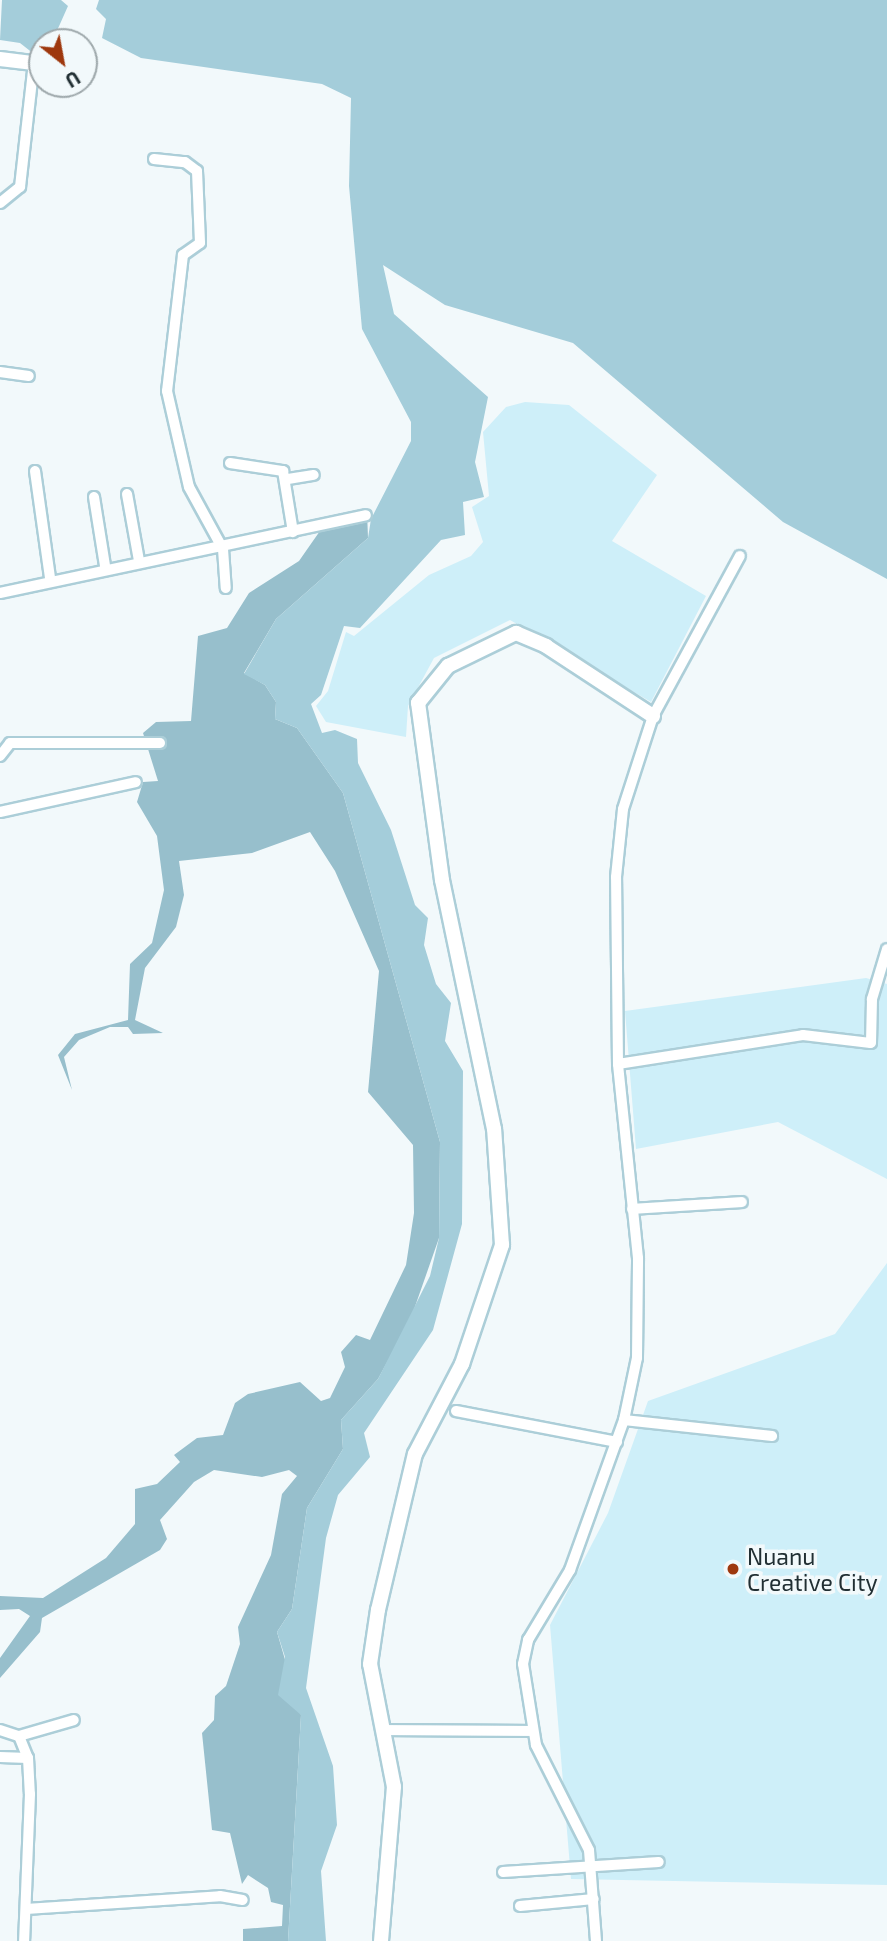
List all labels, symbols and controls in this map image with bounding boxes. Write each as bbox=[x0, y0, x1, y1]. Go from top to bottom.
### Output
north arrow bbox=[28, 28, 98, 98]
text: U bbox=[62, 66, 85, 93]
place label: Nuanu Creative City bbox=[747, 1542, 878, 1596]
marker: Nuanu Creative City bbox=[725, 1561, 741, 1577]

